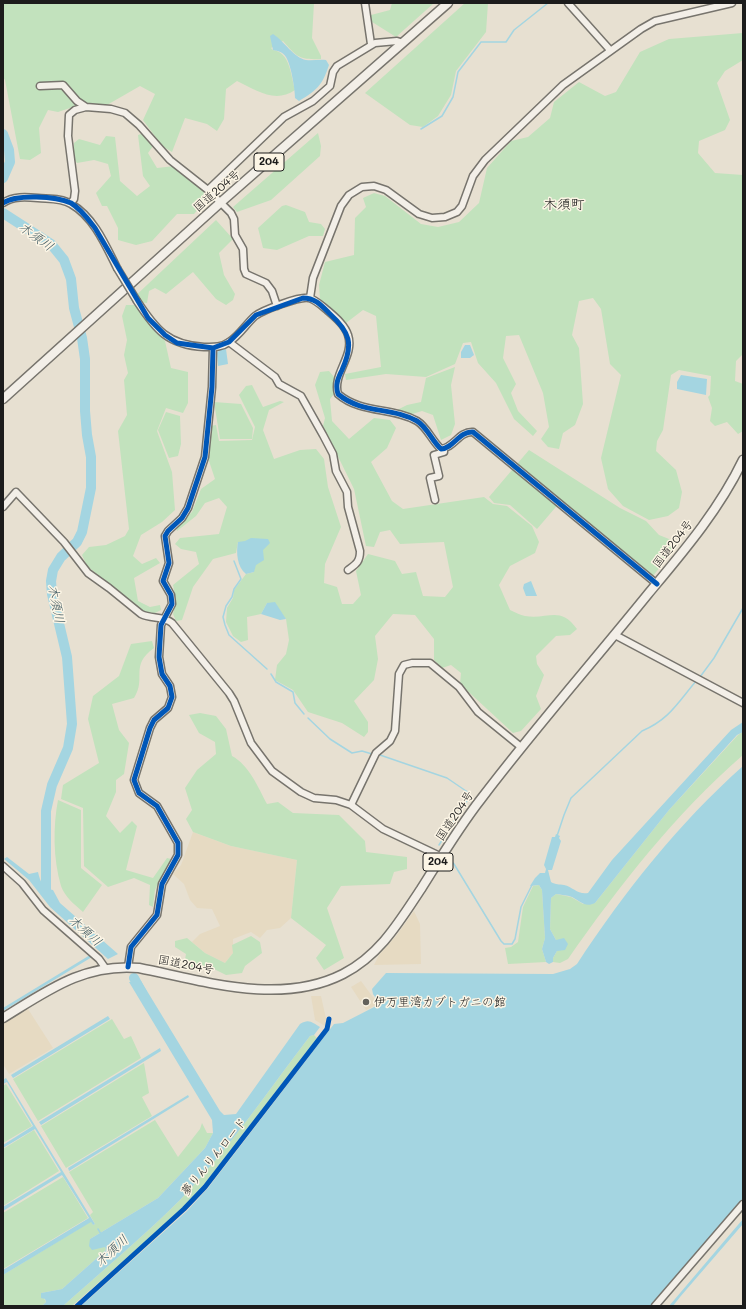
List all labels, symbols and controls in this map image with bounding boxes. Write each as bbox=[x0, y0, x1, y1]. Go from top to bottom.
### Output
road number: 204 bbox=[254, 153, 284, 171]
street label: 国道204号 bbox=[191, 167, 243, 215]
district label: 木須町 bbox=[543, 197, 585, 213]
water label: 木須川 bbox=[16, 219, 56, 255]
street label: 国道204号 bbox=[650, 517, 696, 571]
water label: 木須川 bbox=[45, 583, 67, 625]
street label: 国道204号 bbox=[433, 788, 477, 844]
road number: 204 bbox=[423, 853, 453, 871]
water label: 木須川 bbox=[65, 912, 105, 950]
street label: 国道204号 bbox=[157, 952, 215, 978]
place label: 伊万里湾カブトガニの館 bbox=[374, 995, 506, 1009]
marker: 伊万里湾カブトガニの館 bbox=[361, 997, 371, 1007]
street label: 夢りんりんロード bbox=[178, 1115, 250, 1199]
water label: 木須川 bbox=[92, 1232, 132, 1270]

